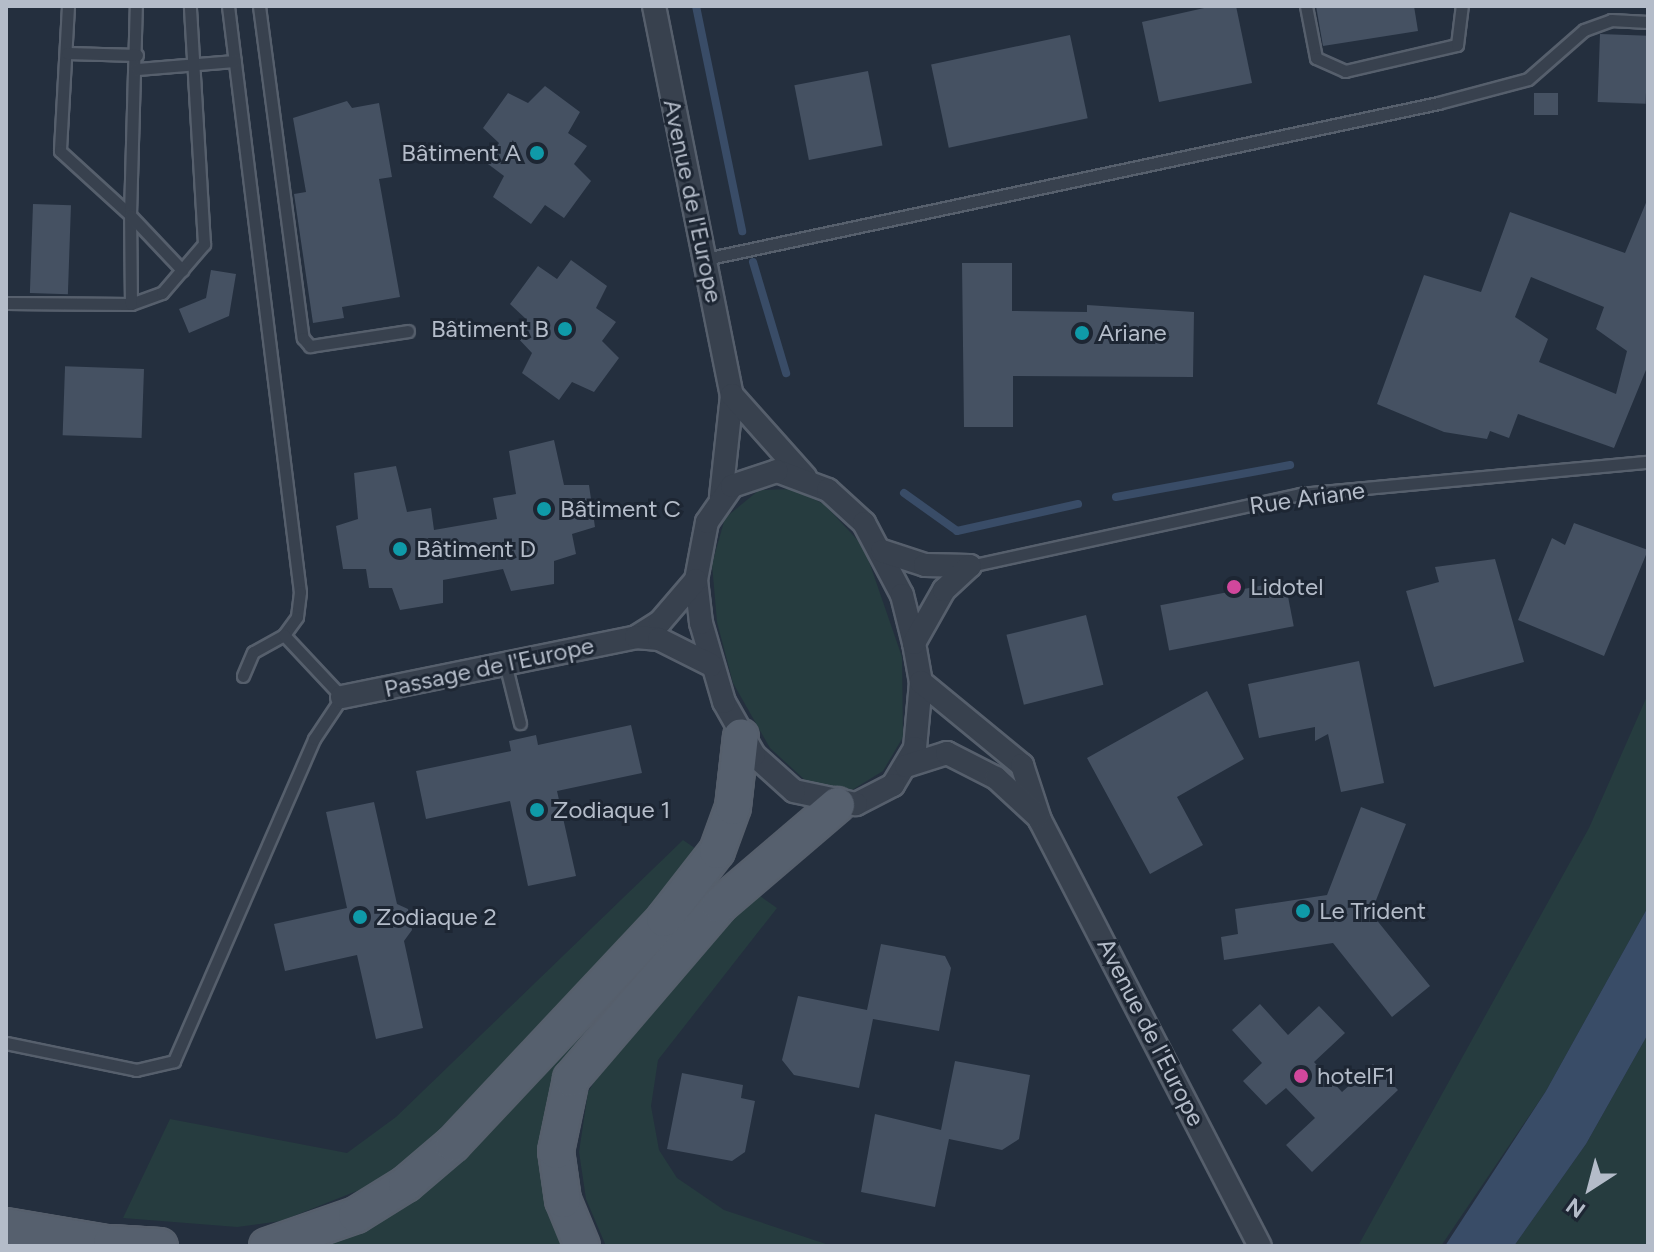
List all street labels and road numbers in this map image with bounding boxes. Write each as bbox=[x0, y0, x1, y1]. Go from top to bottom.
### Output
street label: Avenue de l'Europe bbox=[657, 97, 729, 305]
street label: Rue Ariane bbox=[1248, 476, 1366, 520]
street label: Passage de l'Europe bbox=[381, 631, 597, 703]
street label: Avenue de l'Europe bbox=[1091, 933, 1211, 1131]

